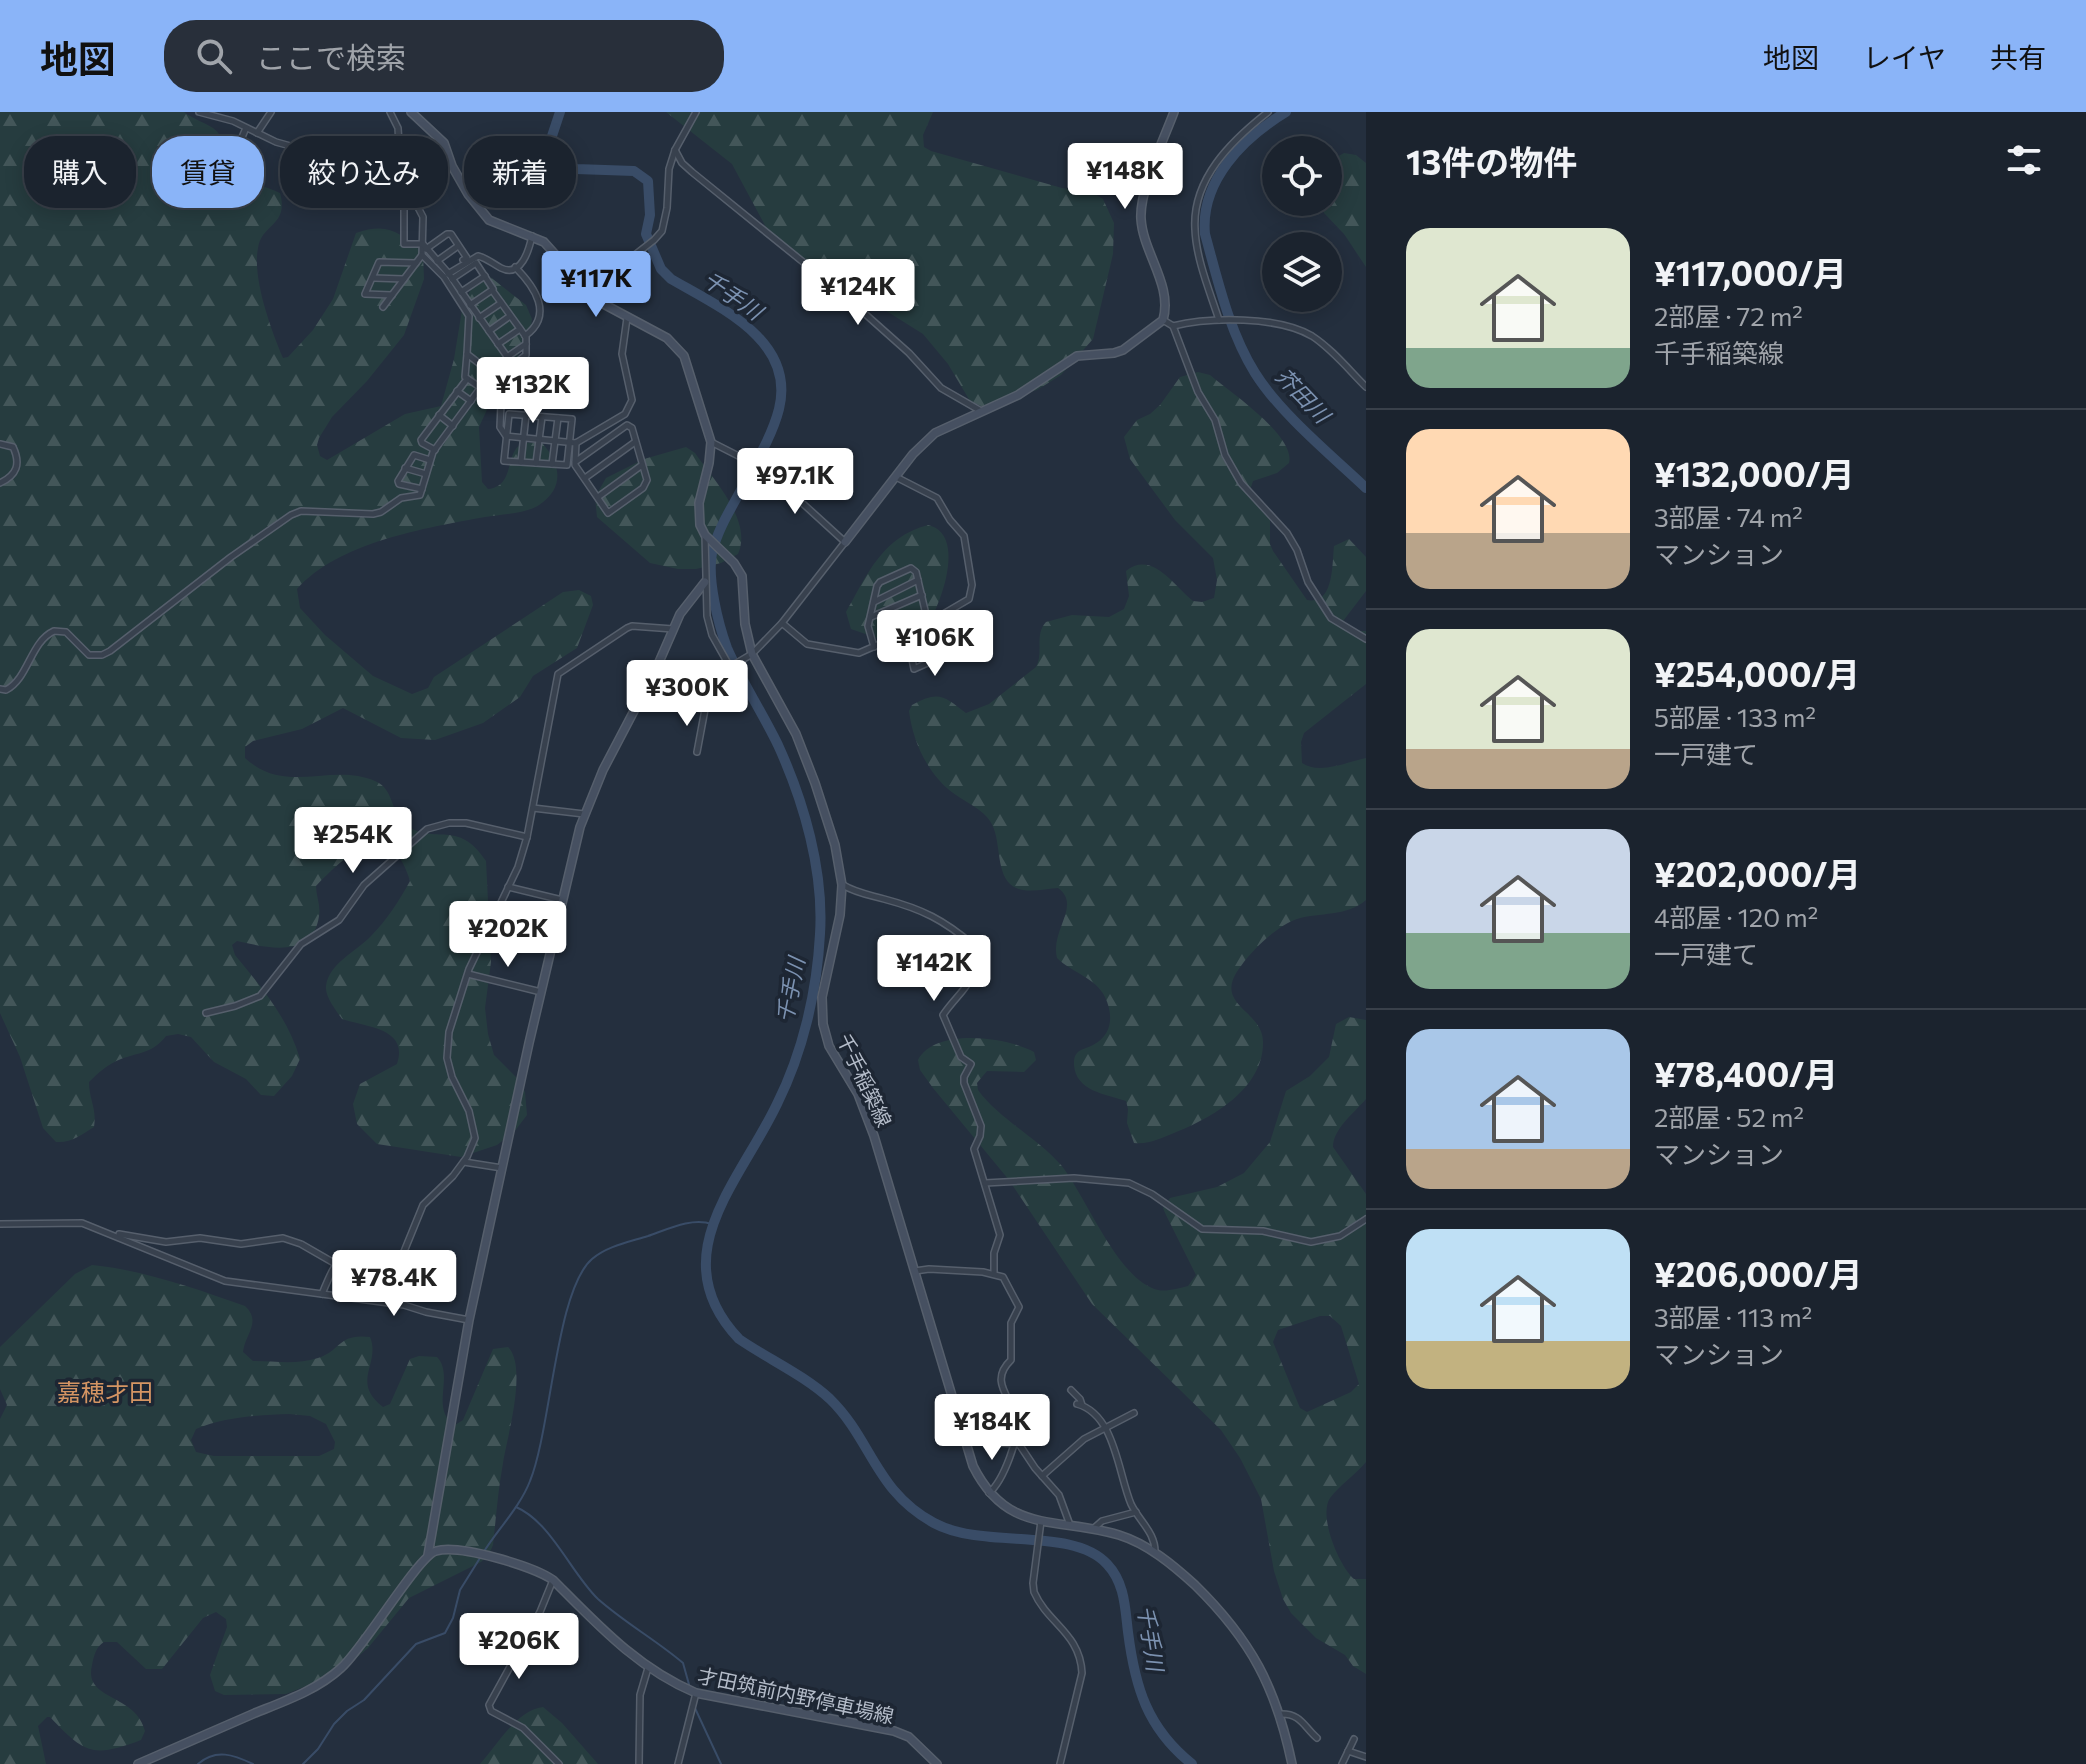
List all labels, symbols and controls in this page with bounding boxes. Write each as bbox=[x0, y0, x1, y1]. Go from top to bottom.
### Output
search box bbox=[164, 20, 724, 92]
text: 地図 bbox=[40, 34, 116, 81]
icon: search bbox=[192, 34, 236, 78]
text: ここで検索 bbox=[256, 38, 406, 75]
text: 地図 bbox=[1763, 40, 1819, 74]
text: レイヤ bbox=[1863, 40, 1946, 74]
text: 共有 bbox=[1990, 40, 2046, 74]
chip: 購入 bbox=[24, 136, 136, 208]
chip: 賃貸 bbox=[152, 136, 264, 208]
chip: 絞り込み bbox=[280, 136, 448, 208]
chip: 新着 bbox=[464, 136, 576, 208]
map controls bbox=[1262, 136, 1342, 312]
button: locate bbox=[1262, 136, 1342, 216]
icon: filters bbox=[2002, 138, 2046, 182]
text: 13件の物件 bbox=[1406, 140, 1577, 182]
pin: ¥148K bbox=[1069, 143, 1181, 211]
text: ¥148K bbox=[1086, 153, 1164, 184]
button: layers bbox=[1262, 232, 1342, 312]
pin: ¥117K bbox=[540, 251, 652, 319]
text: ¥117,000/月 bbox=[1654, 251, 1847, 293]
pin: ¥124K bbox=[802, 259, 914, 327]
icon: home bbox=[1470, 260, 1566, 356]
text: ¥117K bbox=[560, 261, 632, 292]
water label: 千手川 bbox=[698, 265, 769, 326]
text: ¥124K bbox=[820, 269, 896, 300]
text: 2部屋 · 72 m² bbox=[1654, 300, 1803, 331]
text: 千手稲築線 bbox=[1654, 337, 1784, 368]
pin: ¥132K bbox=[477, 357, 589, 425]
water label: 芥田川 bbox=[1270, 362, 1337, 430]
text: ¥132K bbox=[495, 367, 571, 398]
pin: ¥97.1K bbox=[730, 448, 860, 516]
text: ¥132,000/月 bbox=[1654, 452, 1855, 494]
text: ¥97.1K bbox=[755, 458, 835, 489]
icon: home bbox=[1470, 461, 1566, 557]
text: 3部屋 · 74 m² bbox=[1654, 501, 1803, 532]
text: マンション bbox=[1654, 538, 1784, 569]
pin: ¥106K bbox=[879, 610, 991, 678]
text: ¥106K bbox=[895, 620, 975, 651]
text: ¥254,000/月 bbox=[1654, 652, 1860, 694]
pin: ¥300K bbox=[631, 660, 743, 728]
icon: home bbox=[1470, 661, 1566, 757]
text: ¥300K bbox=[645, 670, 729, 701]
text: 5部屋 · 133 m² bbox=[1654, 701, 1816, 732]
text: 一戸建て bbox=[1654, 738, 1758, 769]
pin: ¥254K bbox=[297, 807, 409, 875]
text: ¥254K bbox=[313, 817, 393, 848]
text: ¥202,000/月 bbox=[1654, 852, 1861, 894]
icon: home bbox=[1470, 861, 1566, 957]
pin: ¥202K bbox=[452, 901, 564, 969]
text: 4部屋 · 120 m² bbox=[1654, 901, 1818, 932]
text: ¥202K bbox=[467, 911, 549, 942]
pin: ¥142K bbox=[878, 935, 990, 1003]
text: 一戸建て bbox=[1654, 938, 1758, 969]
text: ¥142K bbox=[895, 945, 973, 976]
water label: 千手川 bbox=[770, 953, 810, 1025]
street label: 千手稲築線 bbox=[833, 1030, 897, 1130]
text: ¥78,400/月 bbox=[1654, 1052, 1838, 1094]
icon: home bbox=[1470, 1061, 1566, 1157]
text: 2部屋 · 52 m² bbox=[1654, 1101, 1804, 1132]
text: マンション bbox=[1654, 1138, 1784, 1169]
pin: ¥78.4K bbox=[329, 1250, 459, 1318]
text: ¥206,000/月 bbox=[1654, 1252, 1863, 1294]
text: ¥78.4K bbox=[350, 1260, 438, 1291]
icon: home bbox=[1470, 1261, 1566, 1357]
text: 3部屋 · 113 m² bbox=[1654, 1301, 1812, 1332]
text: マンション bbox=[1654, 1338, 1784, 1369]
district label: 嘉穂才田 bbox=[57, 1377, 153, 1406]
pin: ¥184K bbox=[936, 1394, 1048, 1462]
text: ¥184K bbox=[953, 1404, 1031, 1435]
water label: 千手川 bbox=[1133, 1603, 1170, 1675]
pin: ¥206K bbox=[463, 1613, 575, 1681]
text: ¥206K bbox=[478, 1623, 560, 1654]
street label: 才田筑前内野停車場線 bbox=[696, 1662, 896, 1728]

